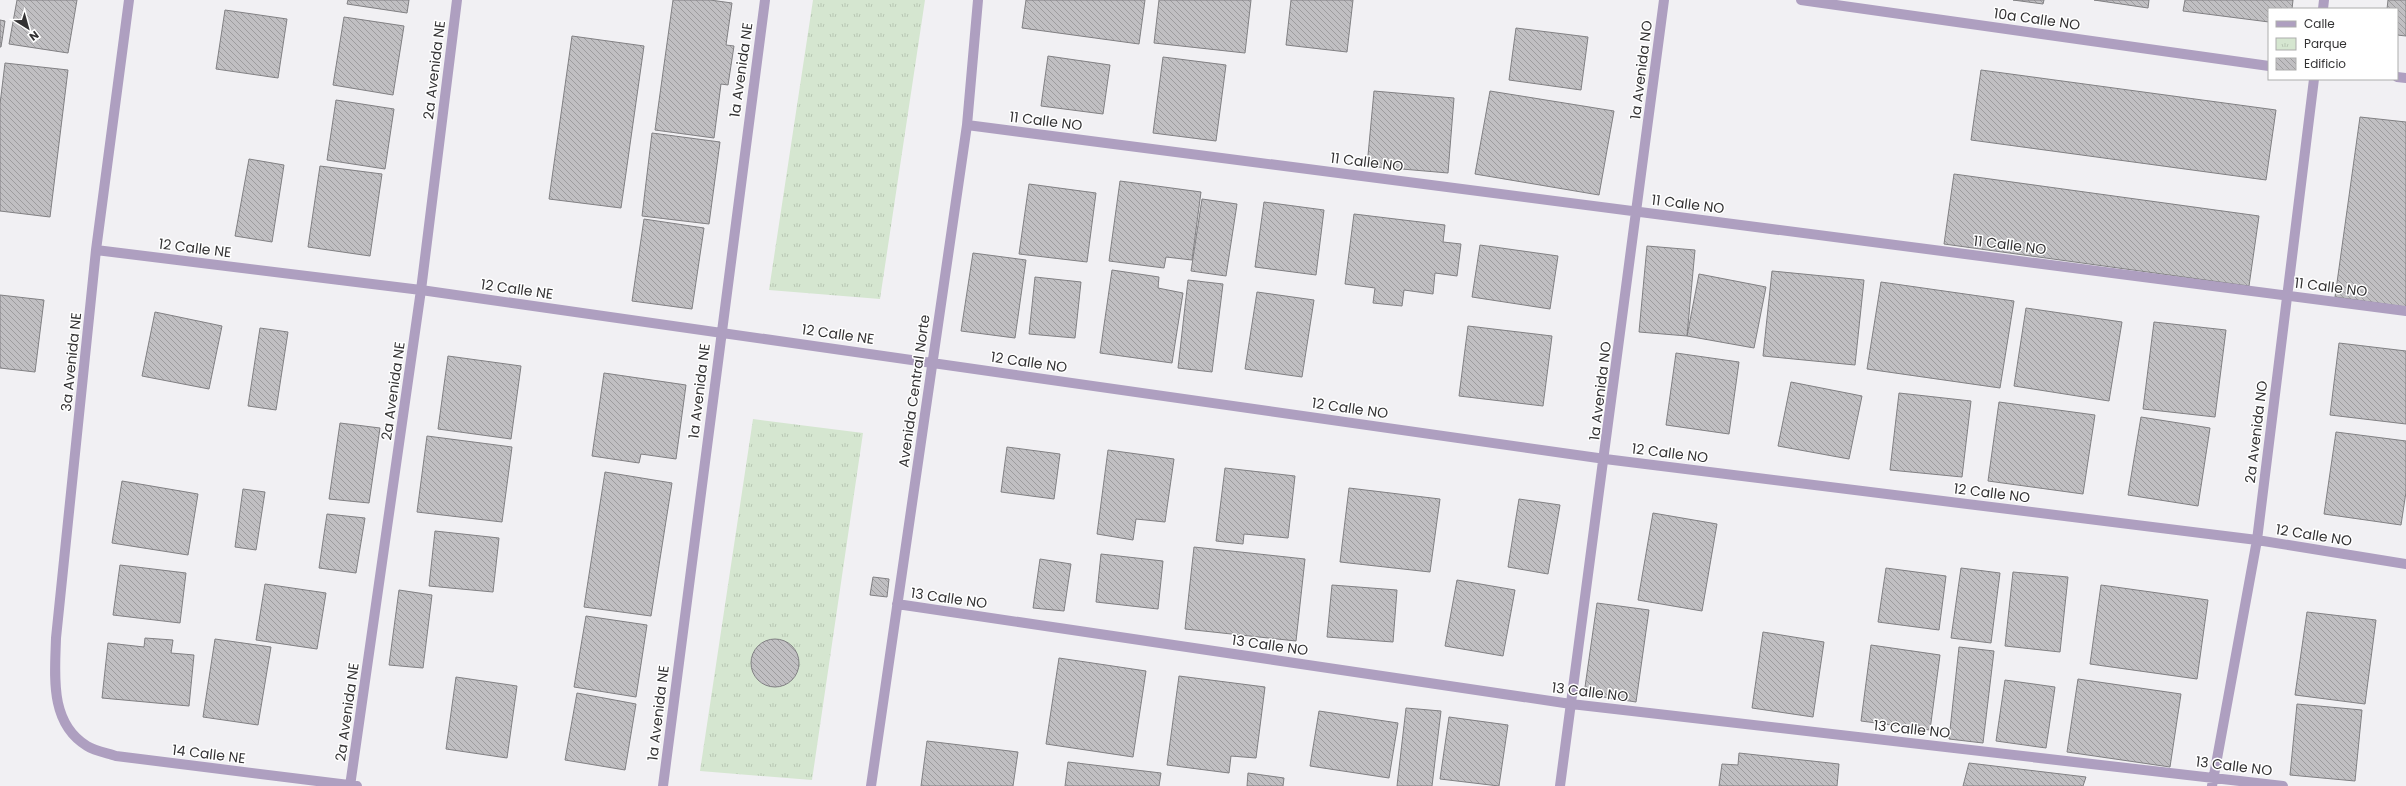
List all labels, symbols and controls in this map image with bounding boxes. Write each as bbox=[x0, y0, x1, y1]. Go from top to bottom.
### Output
street label: 10a Calle NO bbox=[1993, 3, 2081, 35]
north arrow bbox=[8, 8, 48, 48]
legend bbox=[2268, 8, 2398, 80]
text: Calle bbox=[2304, 15, 2335, 32]
street label: 2a Avenida NE bbox=[418, 19, 450, 121]
street label: 1a Avenida NO bbox=[1625, 19, 1657, 121]
street label: 1a Avenida NE bbox=[724, 21, 758, 119]
text: N bbox=[26, 27, 42, 45]
text: Parque bbox=[2304, 35, 2347, 52]
text: Edificio bbox=[2304, 55, 2346, 72]
street label: 11 Calle NO bbox=[1008, 107, 1084, 135]
street label: 11 Calle NO bbox=[1329, 148, 1405, 176]
street label: 11 Calle NO bbox=[1650, 190, 1726, 218]
street label: 11 Calle NO bbox=[1972, 231, 2048, 259]
street label: 12 Calle NE bbox=[158, 234, 232, 262]
street label: 11 Calle NO bbox=[2293, 273, 2369, 301]
street label: 12 Calle NE bbox=[480, 274, 554, 304]
street label: 3a Avenida NE bbox=[56, 311, 86, 413]
street label: Avenida Central Norte bbox=[893, 313, 935, 469]
street label: 12 Calle NE bbox=[801, 319, 875, 349]
street label: 2a Avenida NE bbox=[376, 340, 410, 442]
street label: 1a Avenida NO bbox=[1584, 340, 1616, 442]
street label: 1a Avenida NE bbox=[683, 342, 715, 440]
street label: 12 Calle NO bbox=[990, 347, 1068, 377]
street label: 2a Avenida NO bbox=[2240, 380, 2272, 484]
street label: 12 Calle NO bbox=[1311, 393, 1389, 423]
street label: 12 Calle NO bbox=[1631, 438, 1709, 468]
street label: 12 Calle NO bbox=[1953, 478, 2031, 508]
street label: 12 Calle NO bbox=[2275, 519, 2353, 551]
street label: 13 Calle NO bbox=[910, 583, 988, 613]
street label: 13 Calle NO bbox=[1231, 630, 1309, 660]
street label: 2a Avenida NE bbox=[330, 661, 364, 763]
street label: 1a Avenida NE bbox=[642, 664, 674, 762]
street label: 13 Calle NO bbox=[1551, 677, 1629, 707]
street label: 13 Calle NO bbox=[1873, 715, 1951, 743]
street label: 14 Calle NE bbox=[171, 740, 247, 768]
street label: 13 Calle NO bbox=[2195, 751, 2273, 781]

